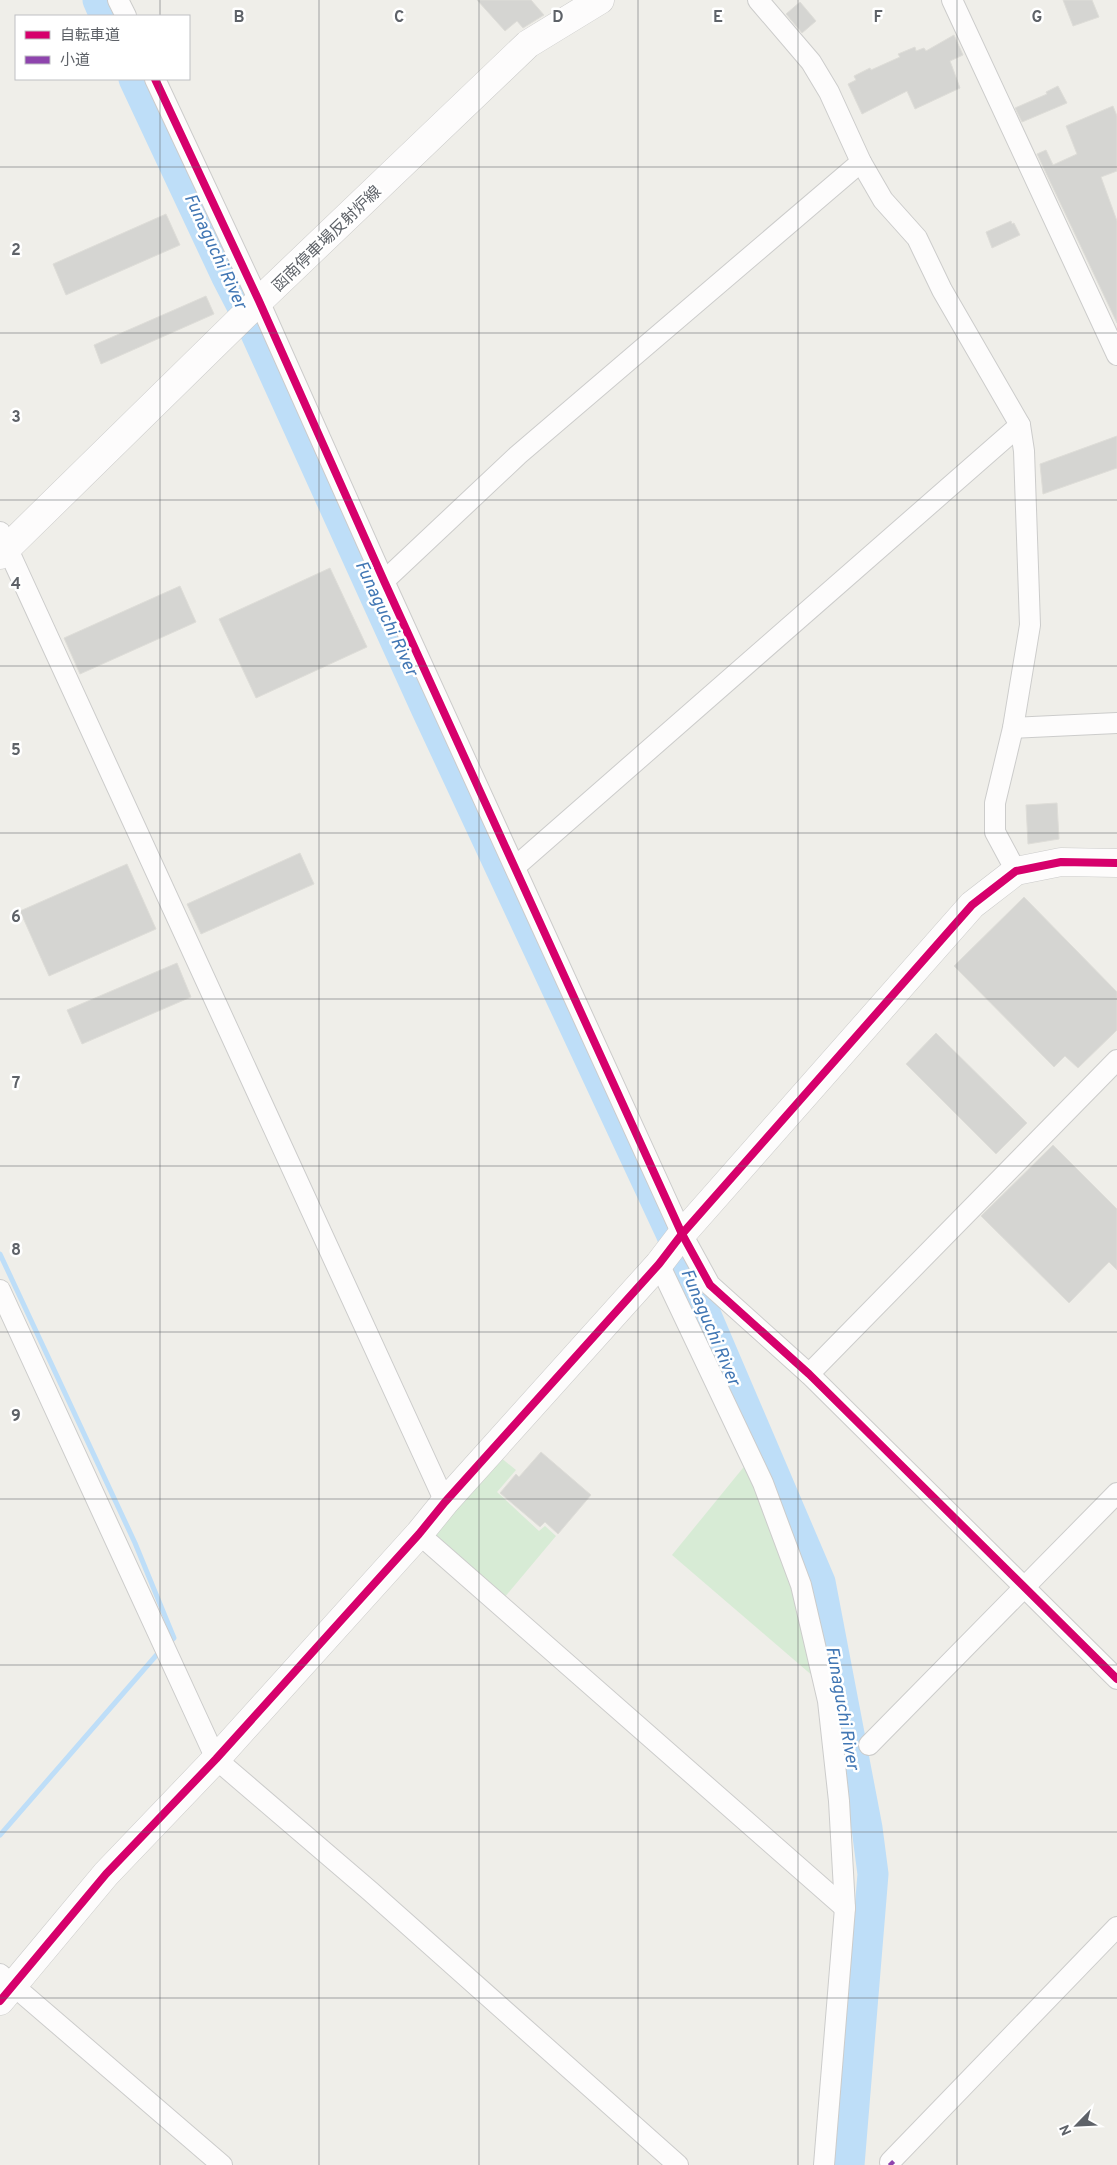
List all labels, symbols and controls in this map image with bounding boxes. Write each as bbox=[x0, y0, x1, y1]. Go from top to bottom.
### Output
text: B bbox=[233, 8, 245, 28]
text: C bbox=[394, 8, 404, 28]
text: D bbox=[552, 8, 564, 28]
text: E bbox=[713, 8, 723, 28]
text: F bbox=[873, 8, 883, 28]
text: G bbox=[1032, 8, 1042, 28]
legend bbox=[15, 15, 190, 80]
text: 自転車道 bbox=[60, 27, 120, 46]
text: 小道 bbox=[60, 52, 90, 71]
street label: 函南停車場反射炉線 bbox=[269, 182, 386, 297]
water label: Funaguchi River bbox=[178, 190, 252, 315]
text: 2 bbox=[11, 241, 21, 261]
text: 3 bbox=[11, 408, 21, 428]
water label: Funaguchi River bbox=[349, 557, 423, 682]
text: 4 bbox=[11, 575, 21, 595]
text: 5 bbox=[11, 741, 21, 761]
text: 6 bbox=[11, 908, 21, 928]
text: 7 bbox=[12, 1074, 20, 1094]
text: 8 bbox=[11, 1241, 21, 1261]
water label: Funaguchi River bbox=[675, 1266, 745, 1392]
text: 9 bbox=[11, 1407, 21, 1427]
water label: Funaguchi River bbox=[819, 1645, 864, 1774]
north arrow bbox=[1052, 2100, 1102, 2150]
text: N bbox=[1057, 2122, 1076, 2138]

